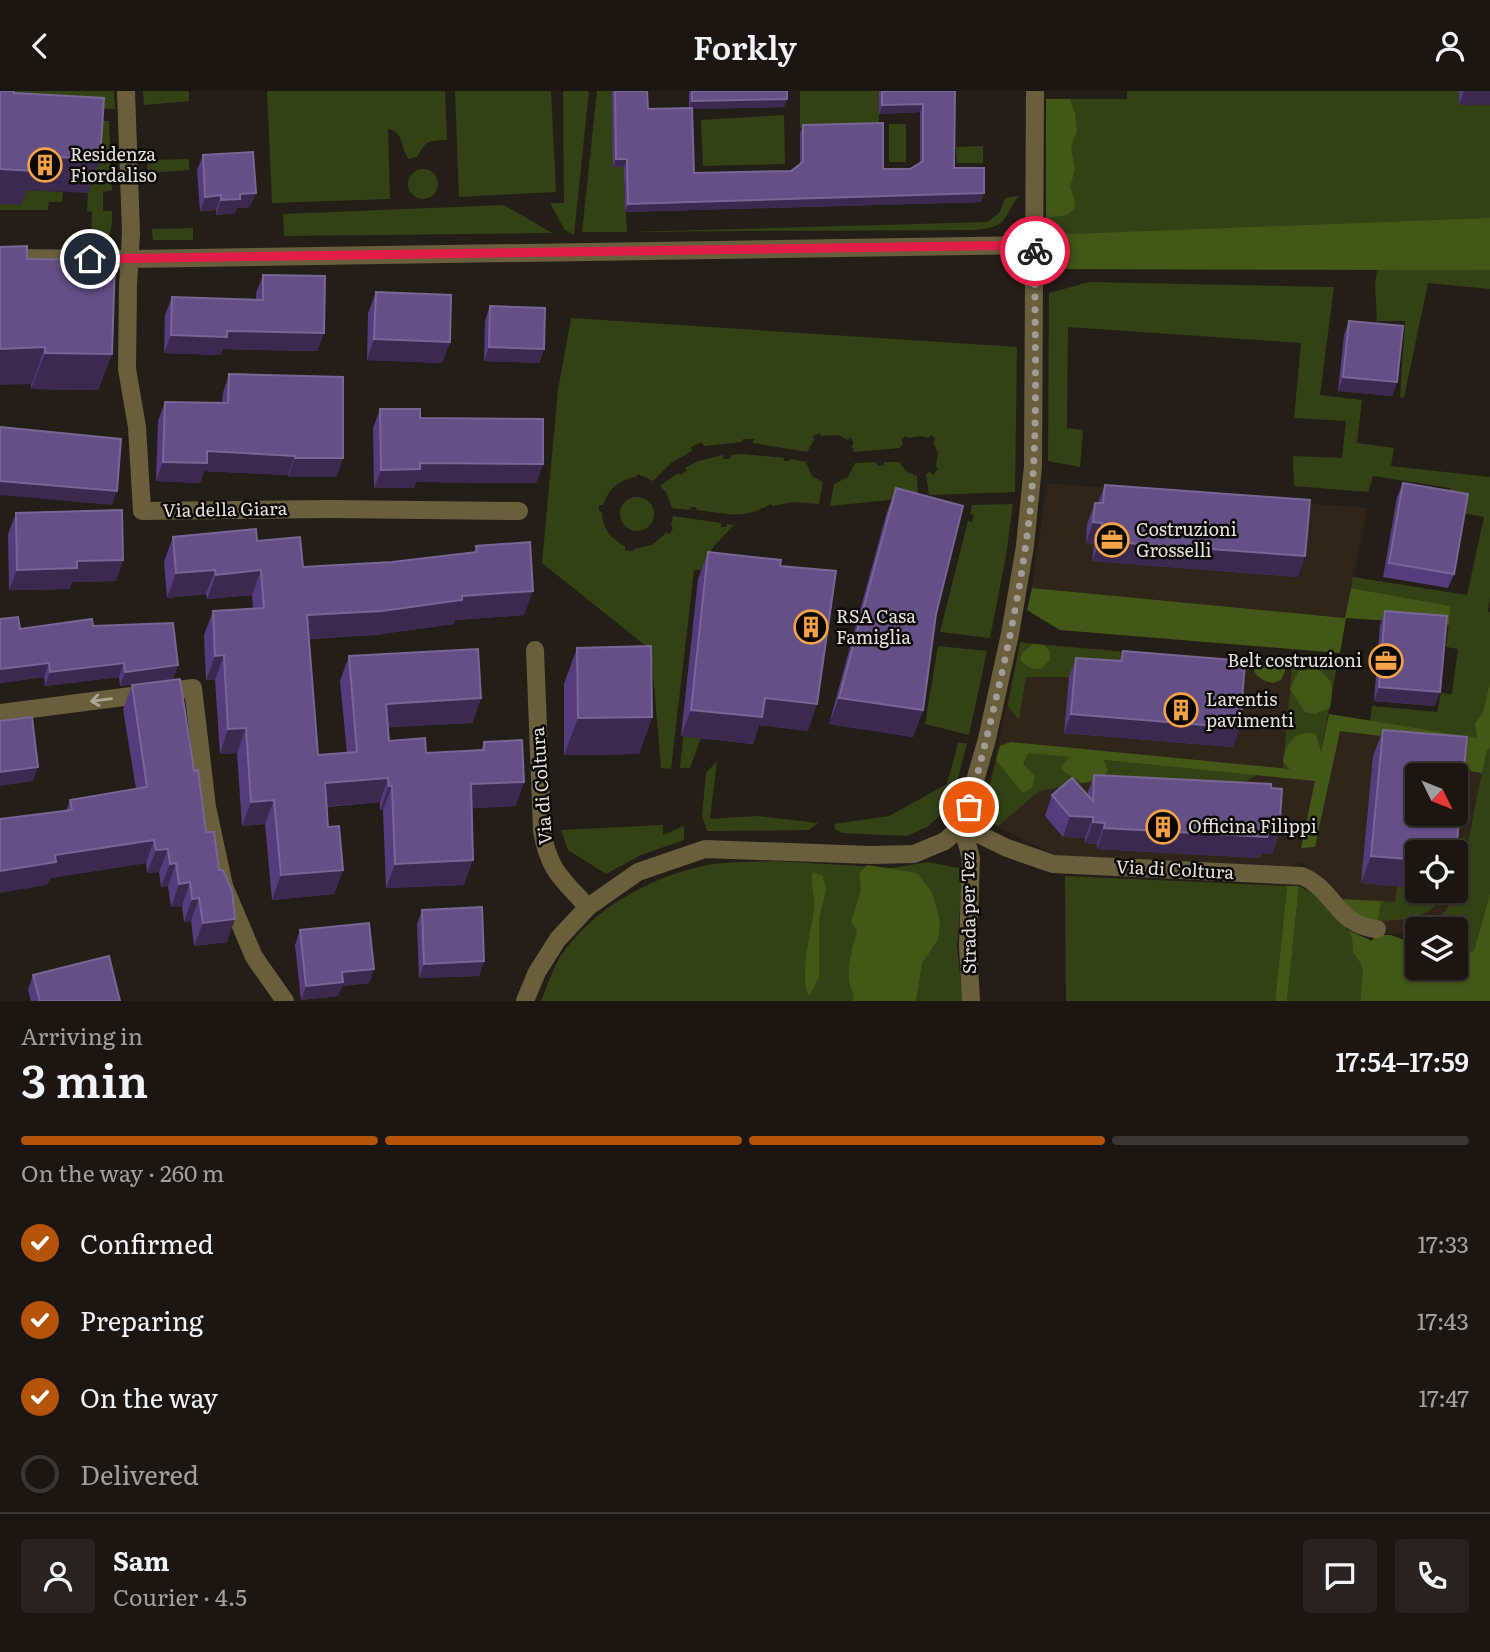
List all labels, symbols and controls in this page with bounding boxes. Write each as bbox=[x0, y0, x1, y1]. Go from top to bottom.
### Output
text: Forkly bbox=[693, 22, 797, 70]
icon: back bbox=[21, 27, 59, 65]
icon: person bbox=[1431, 27, 1469, 65]
place label: Residenza Fiordaliso bbox=[70, 140, 157, 188]
building icon: Residenza Fiordaliso bbox=[26, 146, 64, 184]
courier bbox=[1000, 216, 1070, 286]
pin bbox=[60, 229, 120, 289]
icon: bike bbox=[1016, 232, 1054, 270]
icon: home bbox=[71, 240, 109, 278]
street label: Via della Giara bbox=[162, 494, 288, 523]
place label: Costruzioni Grosselli bbox=[1136, 515, 1237, 563]
office icon: Costruzioni Grosselli bbox=[1093, 521, 1131, 559]
place label: RSA Casa Famiglia bbox=[836, 602, 916, 650]
building icon: RSA Casa Famiglia bbox=[792, 608, 830, 646]
office icon: Belt costruzioni bbox=[1367, 642, 1405, 680]
place label: Belt costruzioni bbox=[1227, 646, 1362, 673]
place label: Larentis pavimenti bbox=[1206, 685, 1294, 733]
building icon: Larentis pavimenti bbox=[1162, 691, 1200, 729]
one-way arrow bbox=[91, 694, 113, 707]
street label: Via di Coltura bbox=[523, 726, 558, 846]
north arrow bbox=[1405, 763, 1468, 826]
map controls bbox=[1405, 763, 1468, 980]
pin bbox=[939, 777, 999, 837]
icon: bag bbox=[950, 788, 988, 826]
building icon: Officina Filippi bbox=[1144, 808, 1182, 846]
place label: Officina Filippi bbox=[1188, 812, 1317, 839]
button: locate bbox=[1405, 840, 1468, 903]
street label: Strada per Tez bbox=[953, 851, 982, 974]
street label: Via di Coltura bbox=[1115, 852, 1235, 885]
button: layers bbox=[1405, 917, 1468, 980]
text: Arriving in bbox=[21, 1018, 143, 1052]
text: 17:54–17:59 bbox=[1335, 1041, 1469, 1080]
text: 3 min bbox=[21, 1044, 148, 1112]
text: On the way · 260 m bbox=[21, 1155, 224, 1189]
text: Confirmed bbox=[80, 1223, 214, 1262]
icon: check bbox=[21, 1224, 59, 1262]
text: 17:33 bbox=[1417, 1226, 1469, 1260]
text: Preparing bbox=[80, 1300, 203, 1339]
icon: check bbox=[21, 1301, 59, 1339]
text: 17:43 bbox=[1417, 1303, 1469, 1337]
text: On the way bbox=[80, 1377, 218, 1416]
icon: check bbox=[21, 1378, 59, 1416]
text: 17:47 bbox=[1418, 1380, 1469, 1414]
text: Delivered bbox=[80, 1454, 199, 1493]
button: person bbox=[21, 1539, 95, 1613]
button: chat bbox=[1303, 1539, 1377, 1613]
button: phone bbox=[1395, 1539, 1469, 1613]
text: Sam bbox=[113, 1540, 169, 1579]
text: Courier · 4.5 bbox=[113, 1579, 247, 1613]

